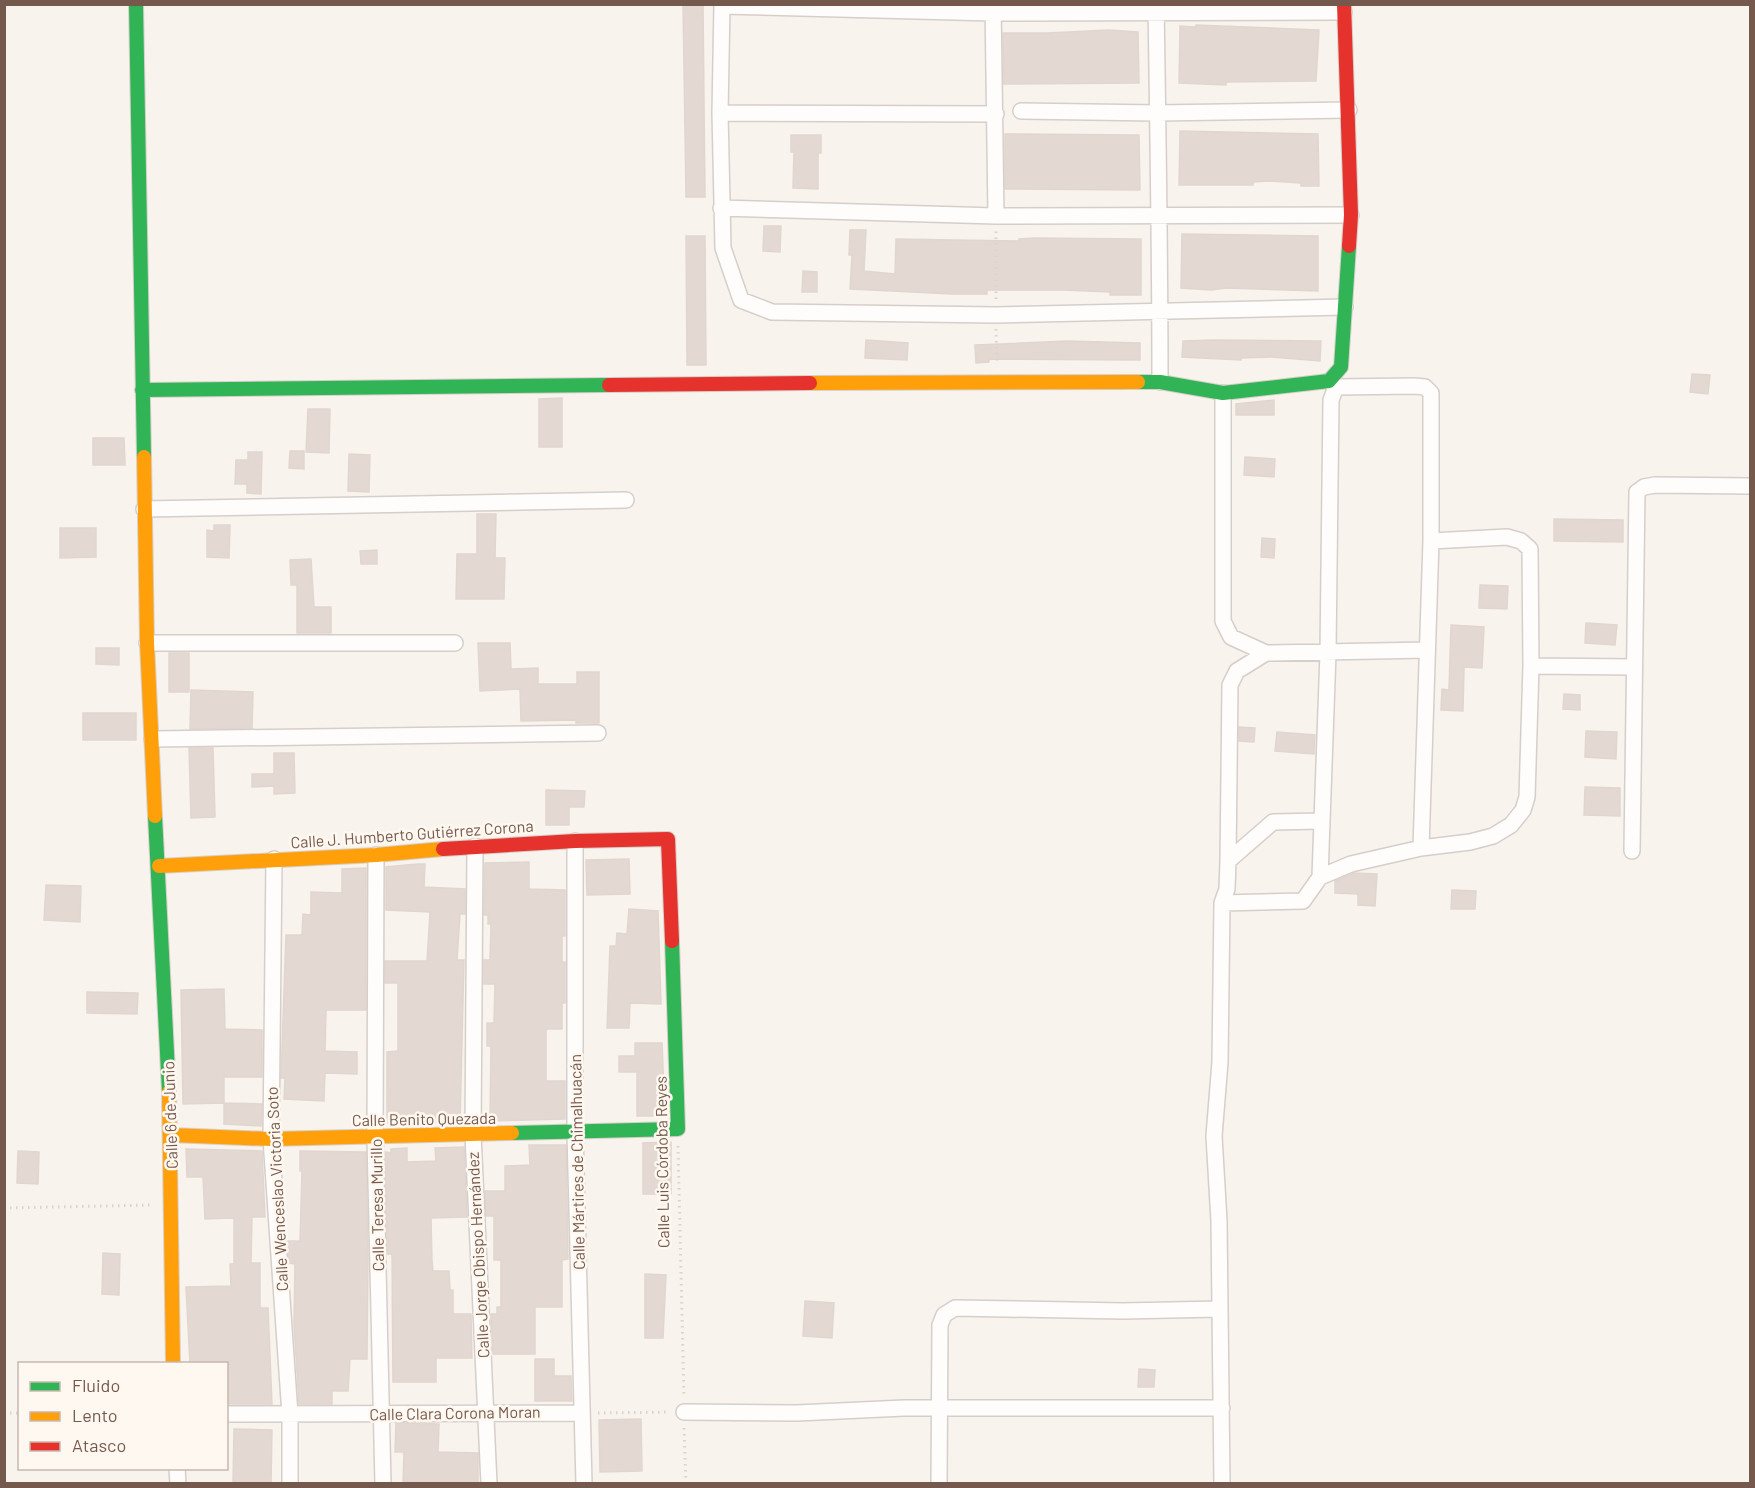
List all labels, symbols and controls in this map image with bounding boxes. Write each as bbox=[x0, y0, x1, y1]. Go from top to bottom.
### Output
street label: Calle J. Humberto Gutiérrez Corona bbox=[290, 816, 534, 851]
street label: Calle Mártires de Chimalhuacán bbox=[565, 1054, 588, 1270]
street label: Calle 6 de Junio bbox=[158, 1061, 181, 1169]
street label: Calle Luis Córdoba Reyes bbox=[650, 1076, 673, 1248]
street label: Calle Wenceslao Victoria Soto bbox=[262, 1086, 291, 1292]
street label: Calle Benito Quezada bbox=[352, 1108, 496, 1129]
street label: Calle Teresa Murillo bbox=[366, 1139, 387, 1271]
street label: Calle Jorge Obispo Hernández bbox=[463, 1151, 492, 1359]
legend bbox=[18, 1362, 228, 1470]
text: Fluido bbox=[72, 1374, 120, 1396]
street label: Calle Clara Corona Moran bbox=[369, 1402, 541, 1423]
text: Lento bbox=[72, 1404, 118, 1426]
text: Atasco bbox=[72, 1434, 126, 1456]

